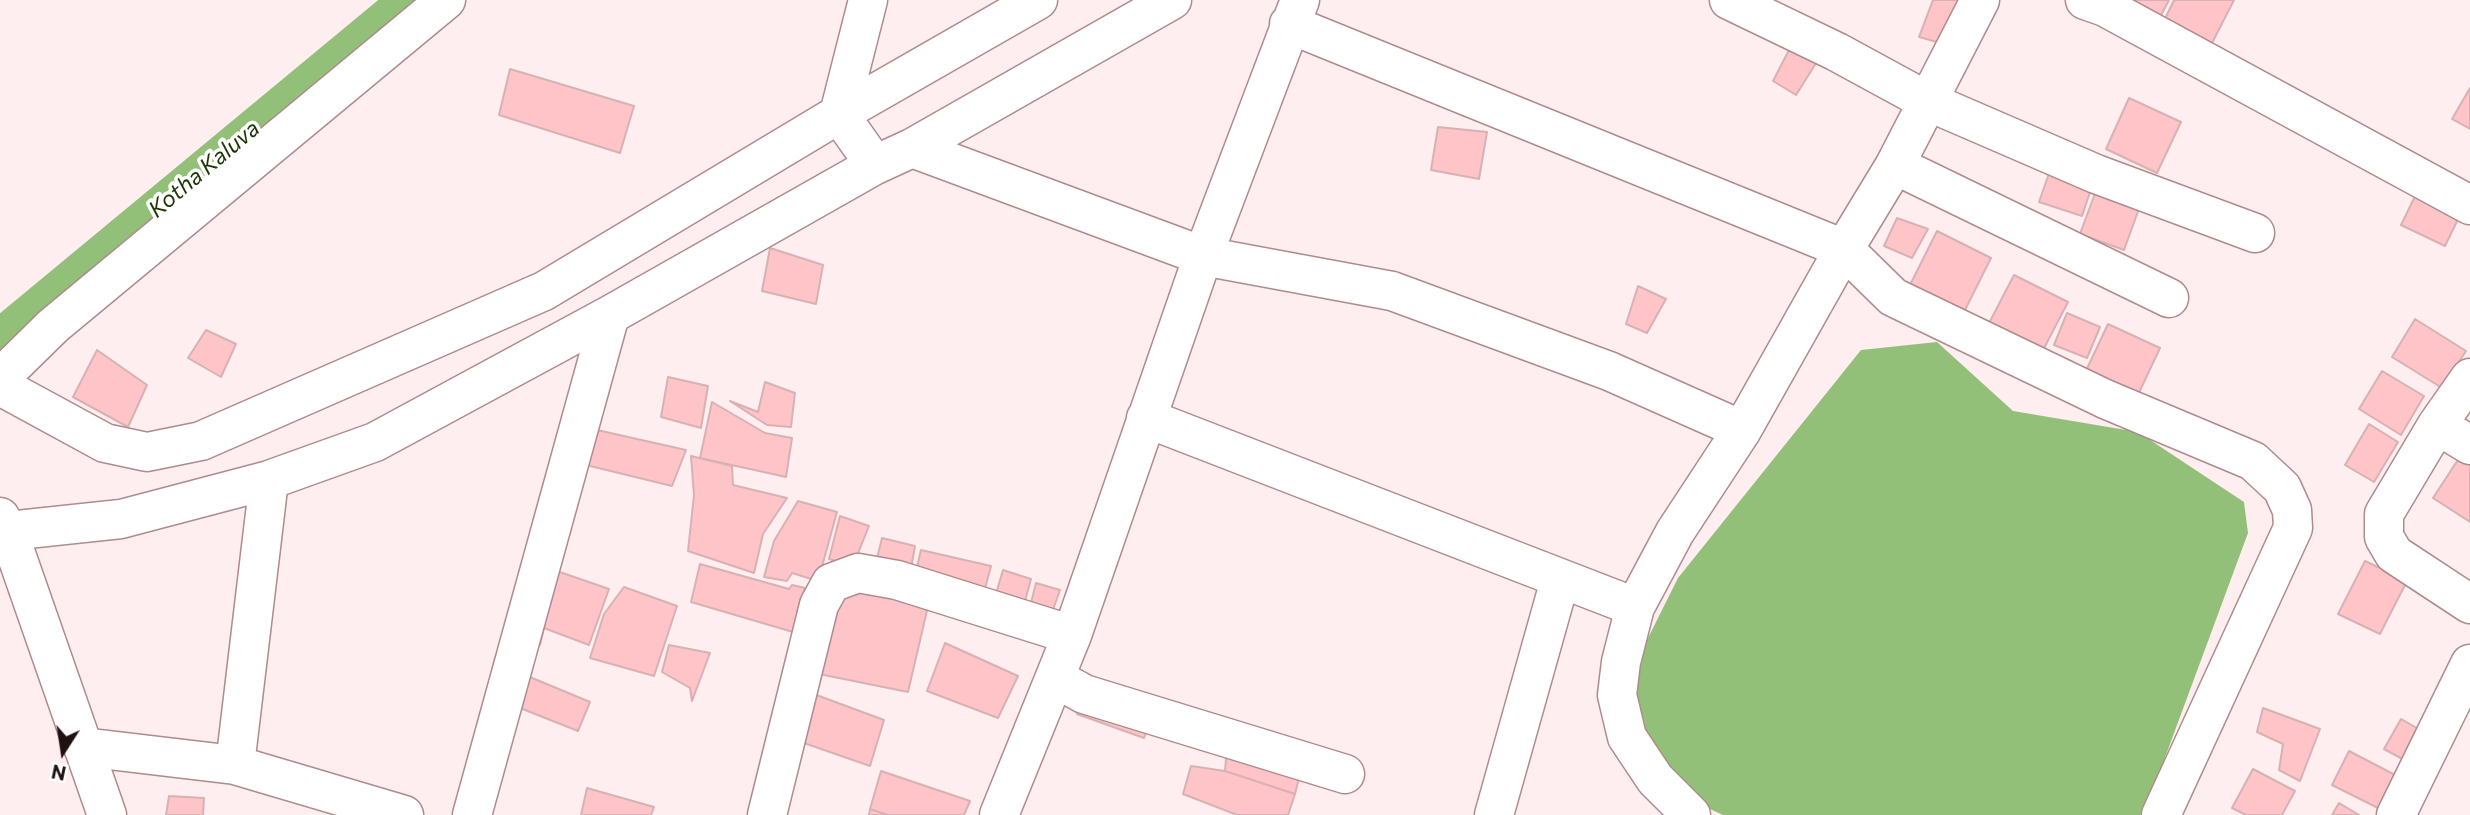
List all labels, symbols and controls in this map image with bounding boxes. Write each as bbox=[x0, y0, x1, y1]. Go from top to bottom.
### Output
water label: Kotha Kaluva bbox=[143, 115, 265, 223]
north arrow bbox=[28, 717, 98, 787]
text: N bbox=[49, 760, 68, 786]

